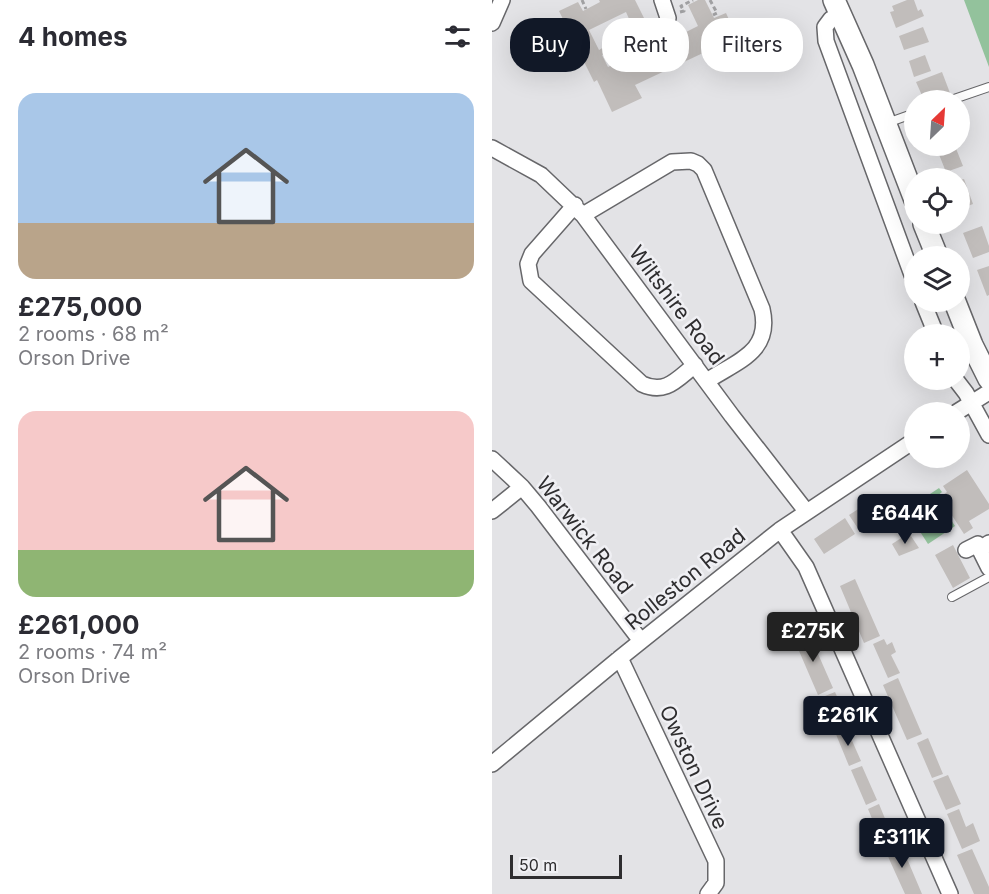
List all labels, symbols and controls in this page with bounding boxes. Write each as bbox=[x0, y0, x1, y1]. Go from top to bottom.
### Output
chip: Buy bbox=[510, 18, 590, 72]
chip: Rent bbox=[602, 18, 689, 72]
chip: Filters bbox=[701, 18, 803, 72]
icon: filters bbox=[441, 20, 474, 53]
text: 4 homes bbox=[18, 21, 128, 52]
north arrow bbox=[904, 90, 970, 156]
map controls bbox=[904, 90, 970, 468]
icon: home bbox=[192, 132, 300, 240]
button: locate bbox=[904, 168, 970, 234]
street label: Wiltshire Road bbox=[624, 240, 730, 370]
button: layers bbox=[904, 246, 970, 312]
text: £275,000 bbox=[18, 291, 142, 322]
text: 2 rooms · 68 m² bbox=[18, 322, 169, 346]
button: + bbox=[904, 324, 970, 390]
text: Orson Drive bbox=[18, 346, 130, 370]
button: − bbox=[904, 402, 970, 468]
icon: home bbox=[192, 450, 300, 558]
street label: Warwick Road bbox=[531, 471, 639, 599]
pin: £644K bbox=[863, 494, 947, 545]
text: £644K bbox=[871, 501, 939, 525]
street label: Rolleston Road bbox=[620, 523, 750, 635]
text: £261,000 bbox=[18, 609, 140, 640]
pin: £275K bbox=[771, 612, 855, 663]
text: £275K bbox=[781, 619, 845, 643]
text: 2 rooms · 74 m² bbox=[18, 640, 167, 664]
text: Orson Drive bbox=[18, 664, 130, 688]
pin: £261K bbox=[806, 696, 890, 747]
street label: Owston Drive bbox=[654, 701, 734, 833]
text: £261K bbox=[817, 703, 879, 727]
pin: £311K bbox=[860, 818, 944, 869]
text: £311K bbox=[873, 825, 931, 849]
scale bar bbox=[510, 852, 622, 880]
text: 50 m bbox=[519, 855, 557, 875]

